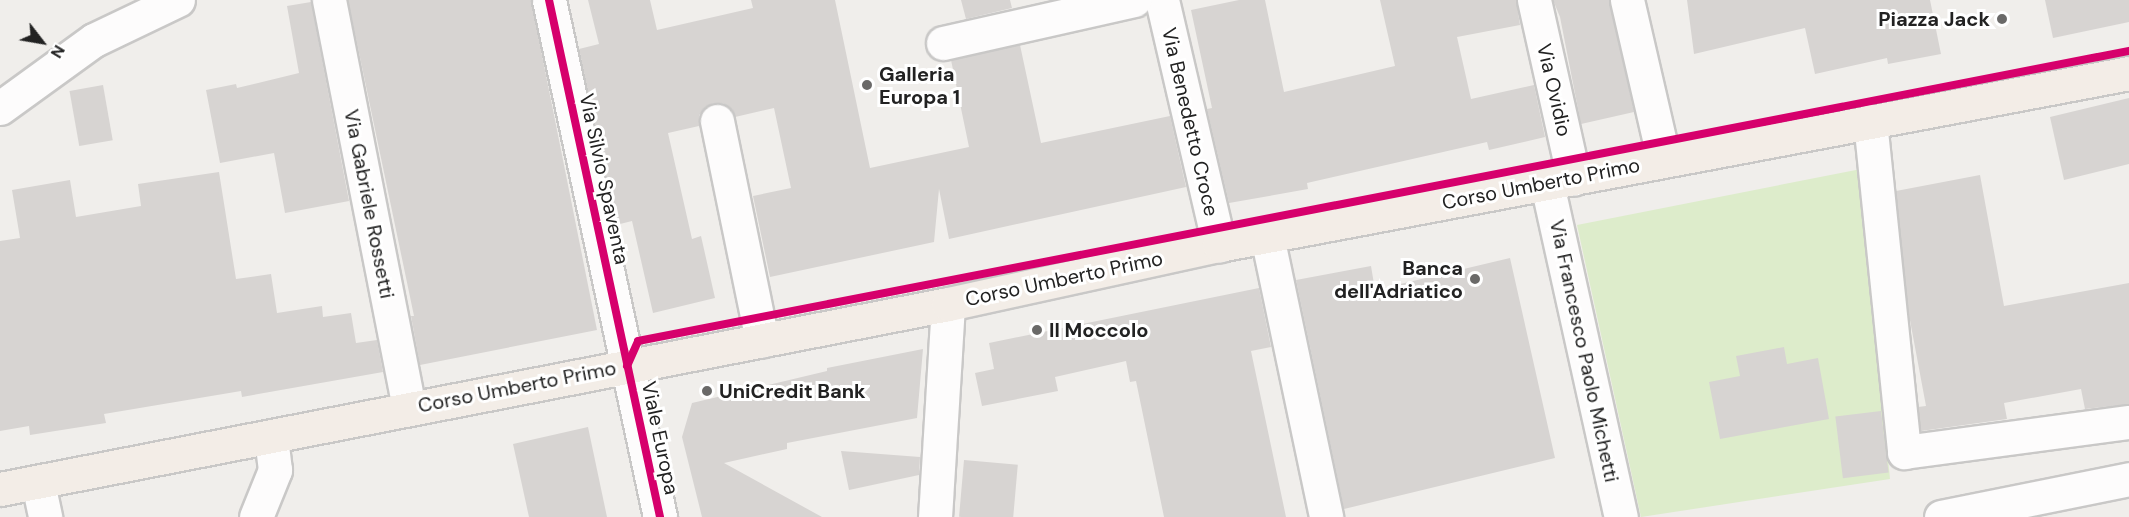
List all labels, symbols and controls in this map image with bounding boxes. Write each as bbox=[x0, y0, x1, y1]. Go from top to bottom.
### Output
place label: Piazza Jack bbox=[1878, 7, 1990, 31]
north arrow bbox=[12, 12, 72, 72]
marker: Piazza Jack bbox=[1995, 12, 2009, 26]
street label: Via Benedetto Croce bbox=[1157, 25, 1223, 219]
text: N bbox=[46, 41, 70, 62]
street label: Via Ovidio bbox=[1532, 41, 1576, 139]
place label: Galleria Europa 1 bbox=[879, 62, 960, 109]
marker: Galleria Europa 1 bbox=[860, 78, 874, 92]
street label: Via Silvio Spaventa bbox=[574, 91, 634, 267]
street label: Via Gabriele Rossetti bbox=[339, 107, 399, 301]
street label: Corso Umberto Primo bbox=[1440, 153, 1642, 215]
street label: Via Francesco Paolo Michetti bbox=[1544, 217, 1624, 485]
street label: Corso Umberto Primo bbox=[963, 246, 1165, 312]
place label: Banca dell'Adriatico bbox=[1334, 256, 1463, 303]
marker: Banca dell'Adriatico bbox=[1468, 272, 1482, 286]
place label: Il Moccolo bbox=[1049, 318, 1148, 342]
marker: Il Moccolo bbox=[1030, 323, 1044, 337]
street label: Corso Umberto Primo bbox=[416, 356, 618, 418]
street label: Viale Europa bbox=[636, 379, 684, 497]
place label: UniCredit Bank bbox=[719, 379, 866, 403]
marker: UniCredit Bank bbox=[700, 384, 714, 398]

